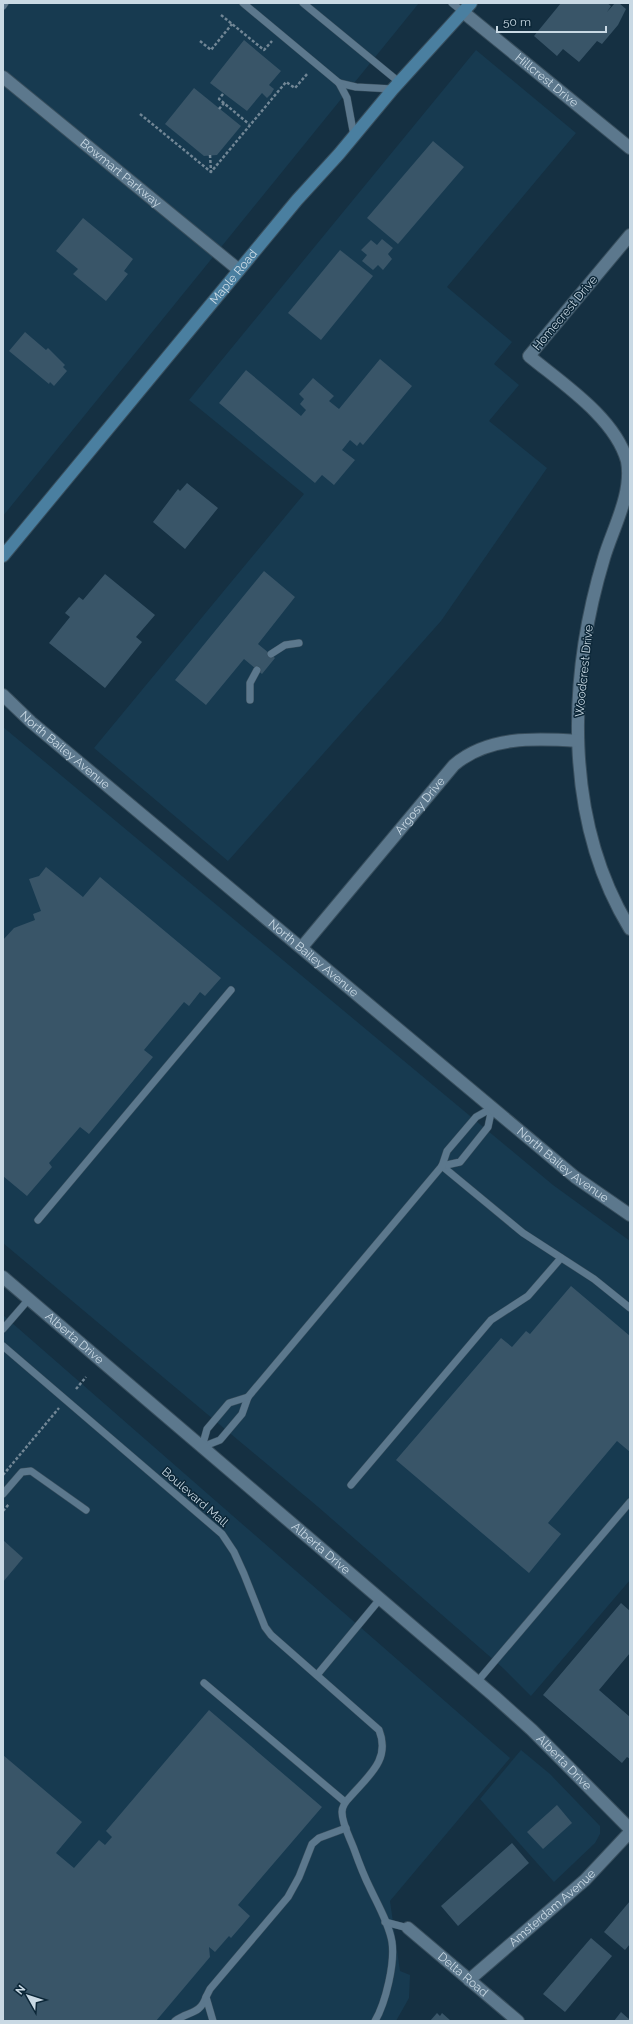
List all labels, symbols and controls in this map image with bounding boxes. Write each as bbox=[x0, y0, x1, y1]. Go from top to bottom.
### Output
scale bar bbox=[497, 8, 606, 34]
text: 50 m bbox=[503, 15, 531, 29]
street label: Hillcrest Drive bbox=[512, 50, 581, 110]
street label: Bowmart Parkway bbox=[77, 136, 164, 211]
street label: Maple Road bbox=[207, 247, 260, 307]
street label: Homecrest Drive bbox=[530, 273, 600, 353]
street label: Woodcrest Drive bbox=[572, 624, 596, 718]
street label: North Bailey Avenue bbox=[17, 708, 113, 792]
street label: Argosy Drive bbox=[392, 774, 448, 837]
street label: North Bailey Avenue bbox=[266, 917, 361, 1000]
street label: North Bailey Avenue bbox=[514, 1124, 611, 1205]
street label: Alberta Drive bbox=[42, 1309, 107, 1367]
street label: Boulevard Mall bbox=[159, 1464, 232, 1530]
street label: Alberta Drive bbox=[289, 1520, 353, 1577]
street label: Alberta Drive bbox=[534, 1732, 594, 1793]
street label: Amsterdam Avenue bbox=[506, 1867, 598, 1949]
street label: Delta Road bbox=[435, 1949, 491, 2000]
north arrow bbox=[8, 1976, 48, 2016]
text: N bbox=[13, 1983, 28, 1997]

